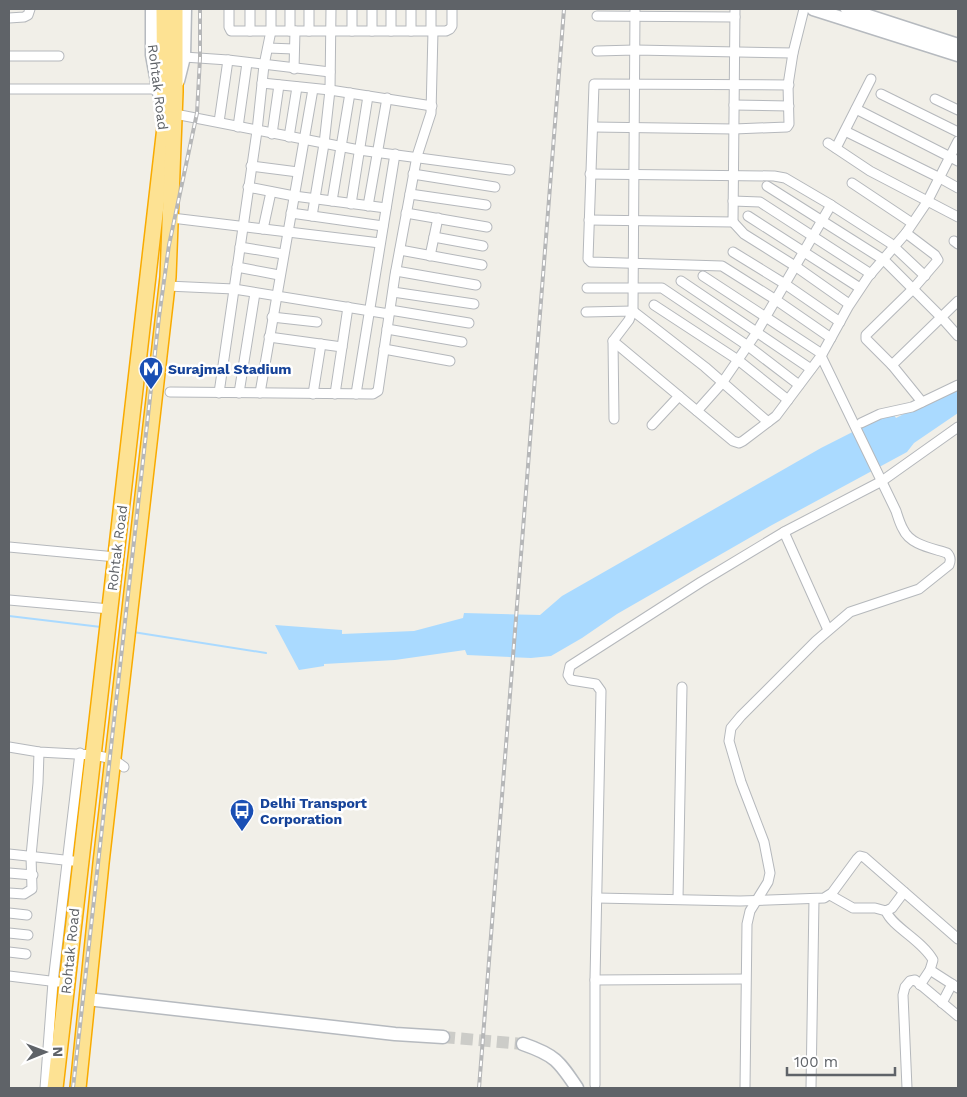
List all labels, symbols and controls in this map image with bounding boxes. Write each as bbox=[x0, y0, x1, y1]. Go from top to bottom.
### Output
street label: Rohtak Road bbox=[145, 43, 171, 131]
metro station icon: Surajmal Stadium bbox=[138, 356, 164, 390]
place label: Surajmal Stadium bbox=[168, 361, 291, 377]
street label: Rohtak Road bbox=[104, 504, 130, 592]
place label: Delhi Transport Corporation bbox=[260, 795, 367, 827]
bus stop icon: Delhi Transport Corporation bbox=[229, 798, 255, 832]
street label: Rohtak Road bbox=[58, 907, 82, 995]
north arrow bbox=[20, 1027, 70, 1077]
scale bar bbox=[787, 1044, 894, 1076]
text: N bbox=[50, 1046, 66, 1057]
text: 100 m bbox=[794, 1053, 838, 1071]

